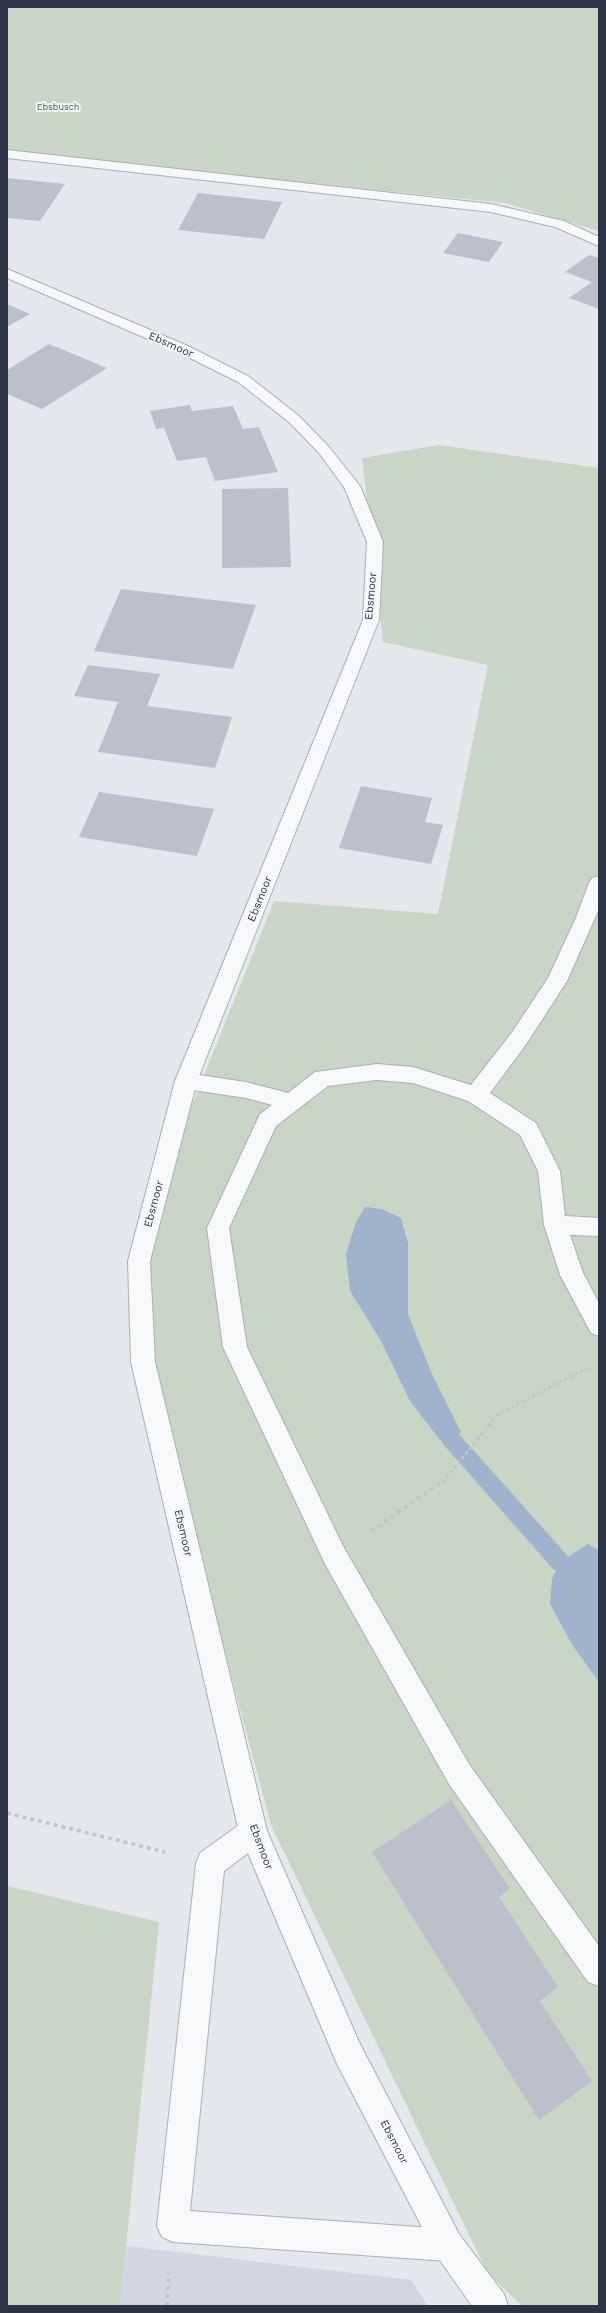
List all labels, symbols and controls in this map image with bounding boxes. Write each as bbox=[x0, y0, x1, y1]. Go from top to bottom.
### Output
park label: Ebsbusch bbox=[37, 102, 79, 112]
street label: Ebsmoor bbox=[146, 329, 196, 361]
street label: Ebsmoor bbox=[362, 572, 380, 620]
street label: Ebsmoor bbox=[245, 874, 275, 924]
street label: Ebsmoor bbox=[141, 1179, 167, 1229]
street label: Ebsmoor bbox=[171, 1508, 195, 1558]
street label: Ebsmoor bbox=[246, 1822, 276, 1872]
street label: Ebsmoor bbox=[377, 2118, 411, 2166]

